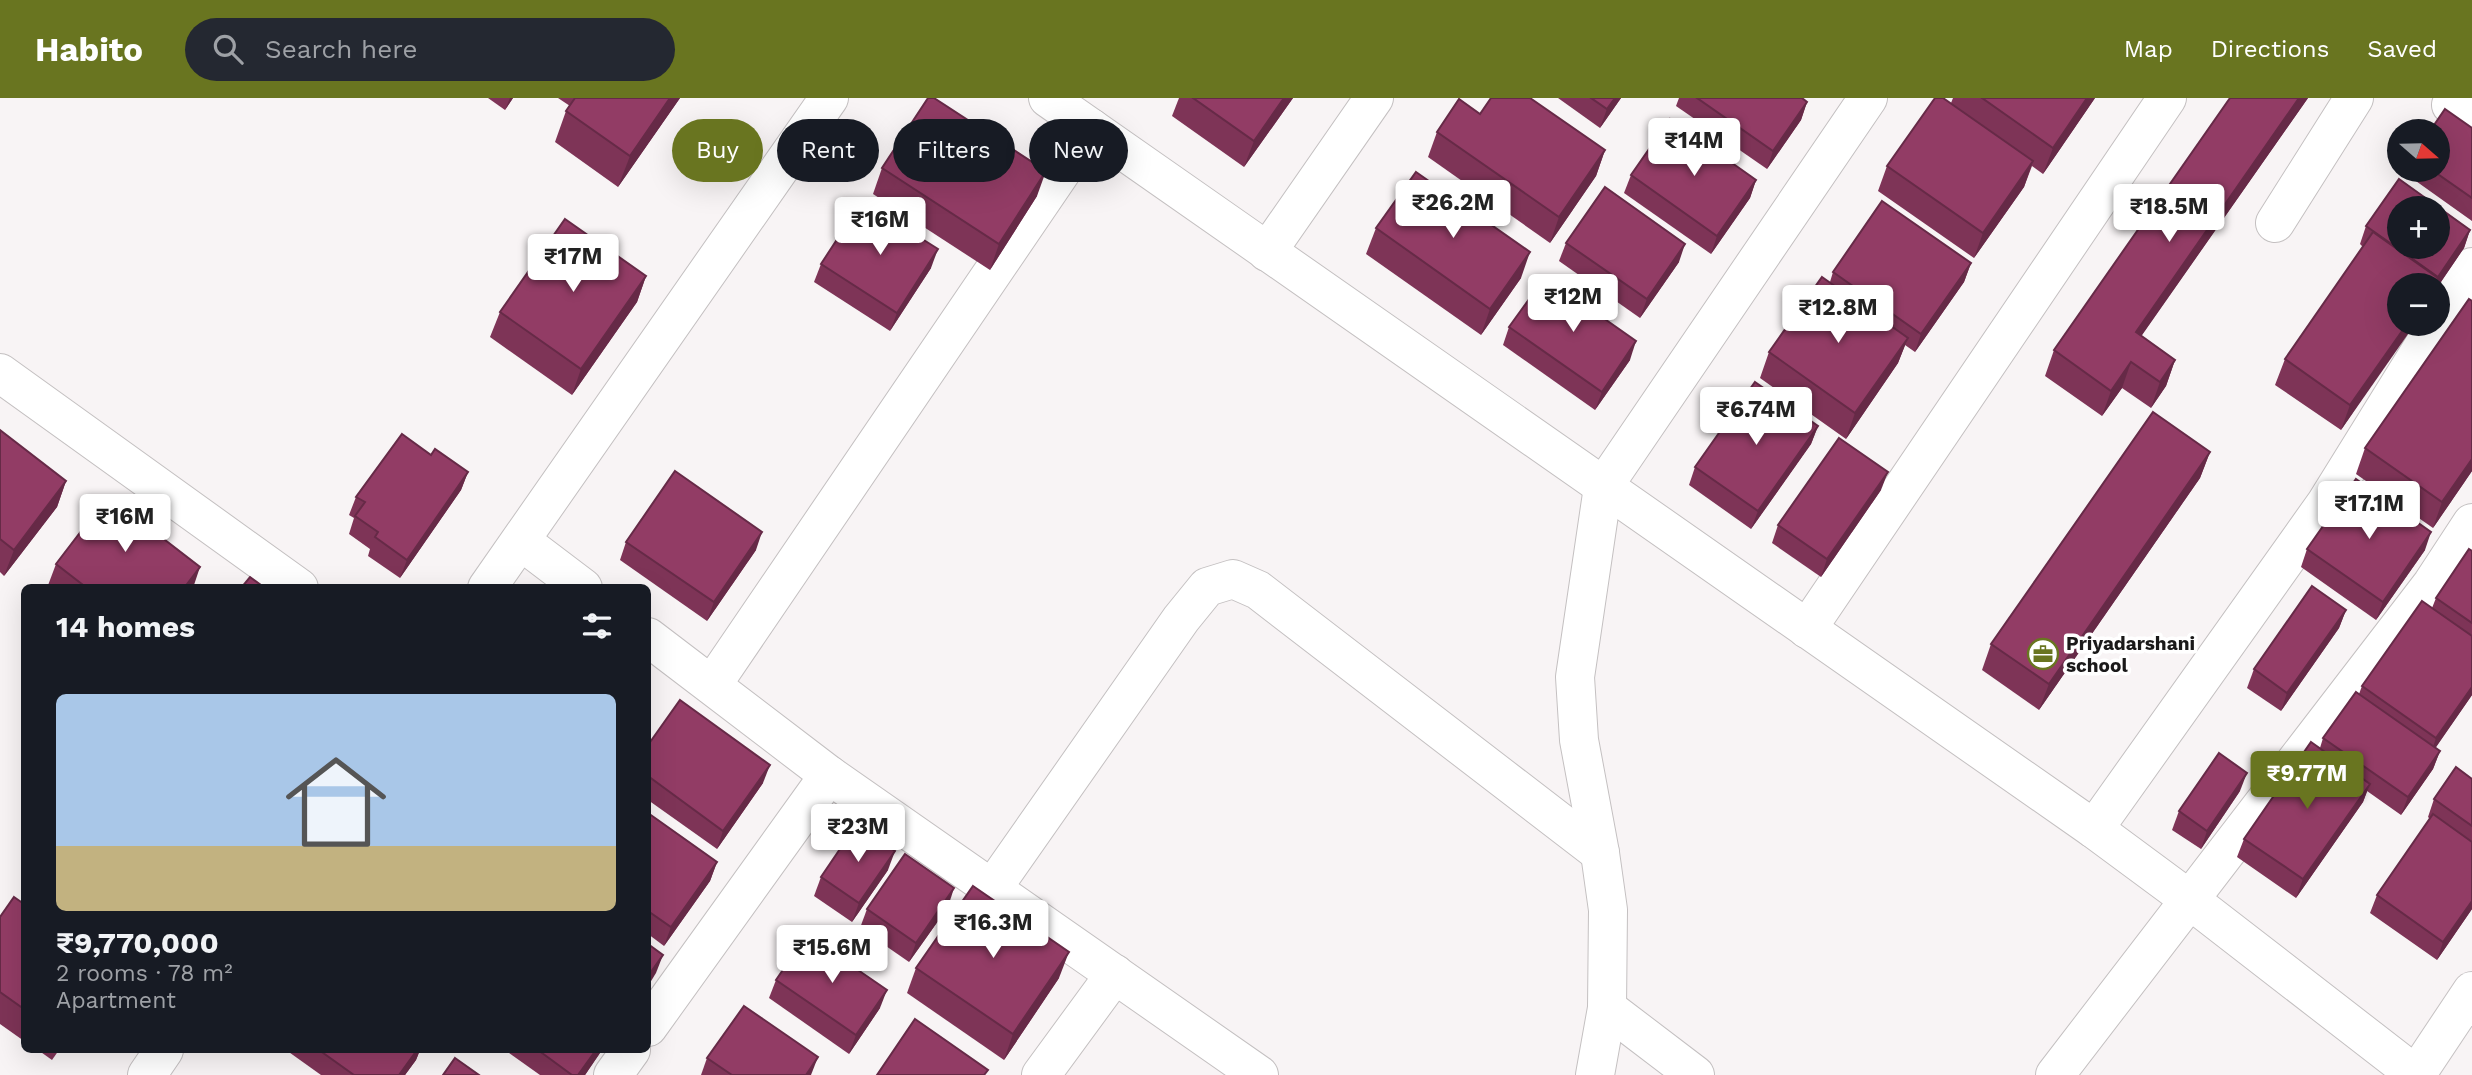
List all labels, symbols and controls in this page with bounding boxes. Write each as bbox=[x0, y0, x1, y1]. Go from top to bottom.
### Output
search box bbox=[185, 18, 675, 81]
text: Habito bbox=[35, 30, 143, 69]
icon: search bbox=[209, 30, 247, 68]
text: Search here bbox=[265, 34, 417, 64]
text: Map bbox=[2124, 35, 2173, 63]
text: Directions bbox=[2211, 35, 2329, 63]
text: Saved bbox=[2367, 35, 2437, 63]
pin: ₹14M bbox=[1653, 118, 1735, 178]
chip: Buy bbox=[672, 119, 763, 182]
chip: Rent bbox=[777, 119, 879, 182]
chip: Filters bbox=[893, 119, 1015, 182]
chip: New bbox=[1029, 119, 1128, 182]
north arrow bbox=[2387, 119, 2450, 182]
map controls bbox=[2387, 119, 2450, 336]
text: ₹14M bbox=[1664, 127, 1724, 154]
pin: ₹26.2M bbox=[1396, 180, 1510, 240]
pin: ₹18.5M bbox=[2112, 184, 2226, 244]
text: ₹26.2M bbox=[1411, 189, 1495, 216]
text: ₹18.5M bbox=[2129, 193, 2209, 220]
button: + bbox=[2387, 196, 2450, 259]
pin: ₹16M bbox=[839, 198, 921, 257]
text: ₹16M bbox=[851, 206, 909, 233]
pin: ₹17M bbox=[532, 234, 614, 294]
text: ₹17M bbox=[544, 243, 602, 270]
button: − bbox=[2387, 273, 2450, 336]
pin: ₹12M bbox=[1532, 274, 1614, 334]
text: ₹12M bbox=[1544, 283, 1602, 310]
pin: ₹12.8M bbox=[1781, 286, 1895, 345]
text: ₹12.8M bbox=[1798, 294, 1878, 321]
pin: ₹6.74M bbox=[1699, 388, 1813, 447]
text: ₹6.74M bbox=[1716, 396, 1796, 423]
pin: ₹17.1M bbox=[2312, 482, 2426, 541]
text: ₹17.1M bbox=[2334, 490, 2404, 517]
pin: ₹16M bbox=[84, 494, 166, 554]
text: ₹16M bbox=[96, 503, 154, 530]
icon: filters bbox=[578, 607, 616, 645]
text: 14 homes bbox=[56, 609, 195, 644]
place label: Priyadarshani school bbox=[2066, 632, 2195, 677]
office icon: Priyadarshani school bbox=[2026, 637, 2060, 671]
icon: home bbox=[273, 739, 399, 865]
pin: ₹9.77M bbox=[2250, 752, 2364, 811]
text: ₹9.77M bbox=[2267, 760, 2347, 787]
pin: ₹23M bbox=[817, 804, 899, 864]
text: ₹23M bbox=[827, 813, 889, 840]
pin: ₹16.3M bbox=[936, 900, 1050, 960]
text: ₹16.3M bbox=[953, 909, 1033, 936]
text: ₹9,770,000 bbox=[56, 925, 219, 960]
pin: ₹15.6M bbox=[775, 926, 889, 985]
text: ₹15.6M bbox=[793, 934, 871, 961]
text: 2 rooms · 78 m² bbox=[56, 960, 233, 987]
text: Apartment bbox=[56, 987, 176, 1014]

